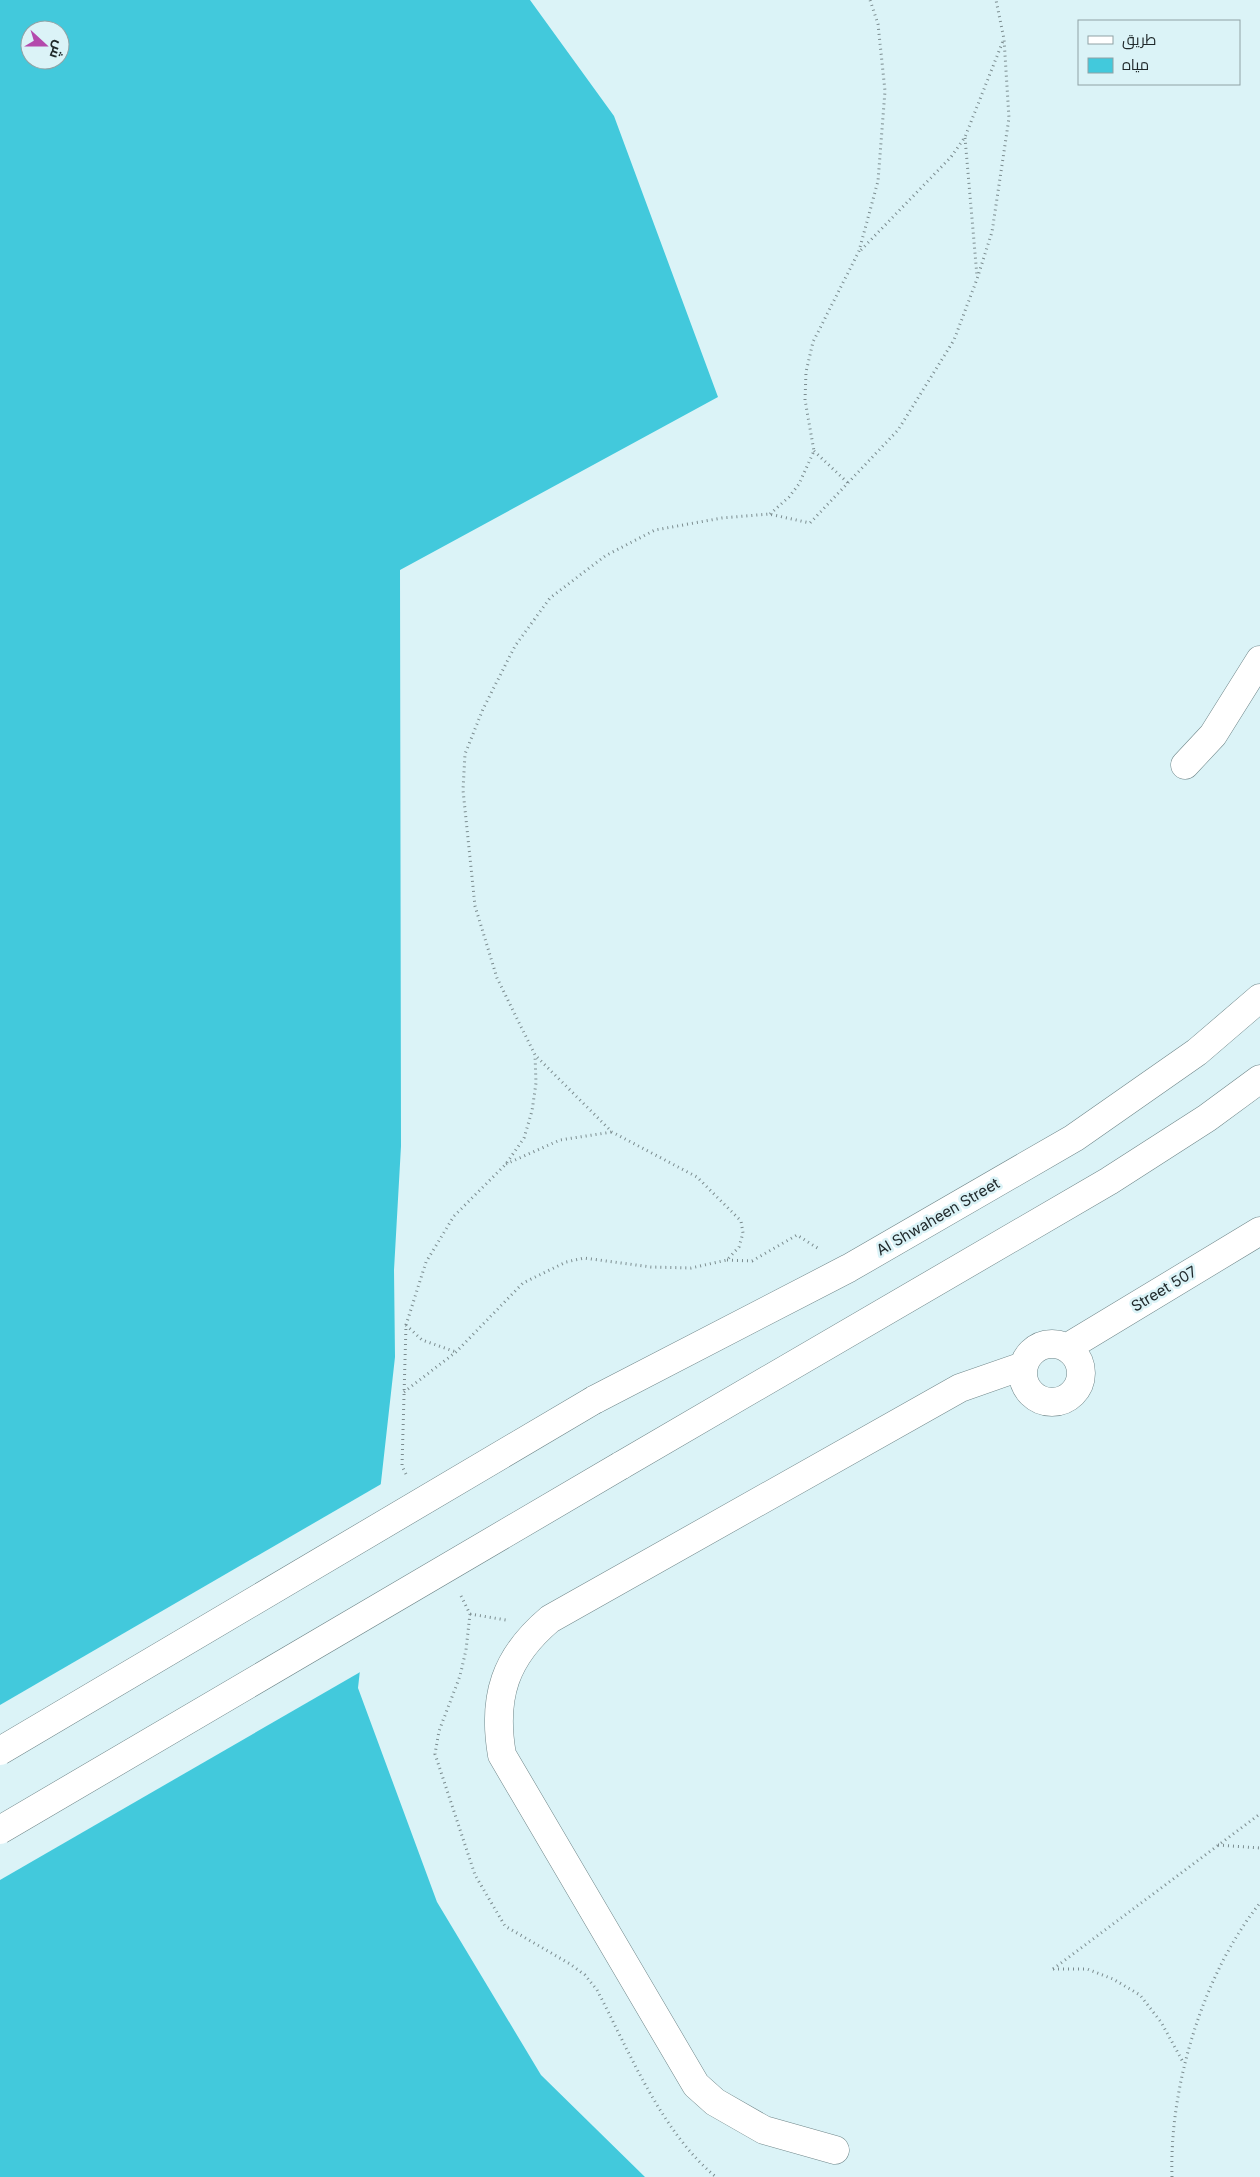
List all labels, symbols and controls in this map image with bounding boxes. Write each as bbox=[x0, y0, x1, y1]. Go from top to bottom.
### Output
north arrow bbox=[20, 20, 70, 70]
legend bbox=[1078, 20, 1240, 85]
text: طريق bbox=[1122, 30, 1156, 50]
text: ش bbox=[46, 38, 69, 61]
text: مياه bbox=[1122, 55, 1149, 74]
street label: Al Shwaheen Street bbox=[873, 1174, 1003, 1260]
street label: Street 507 bbox=[1127, 1262, 1200, 1316]

